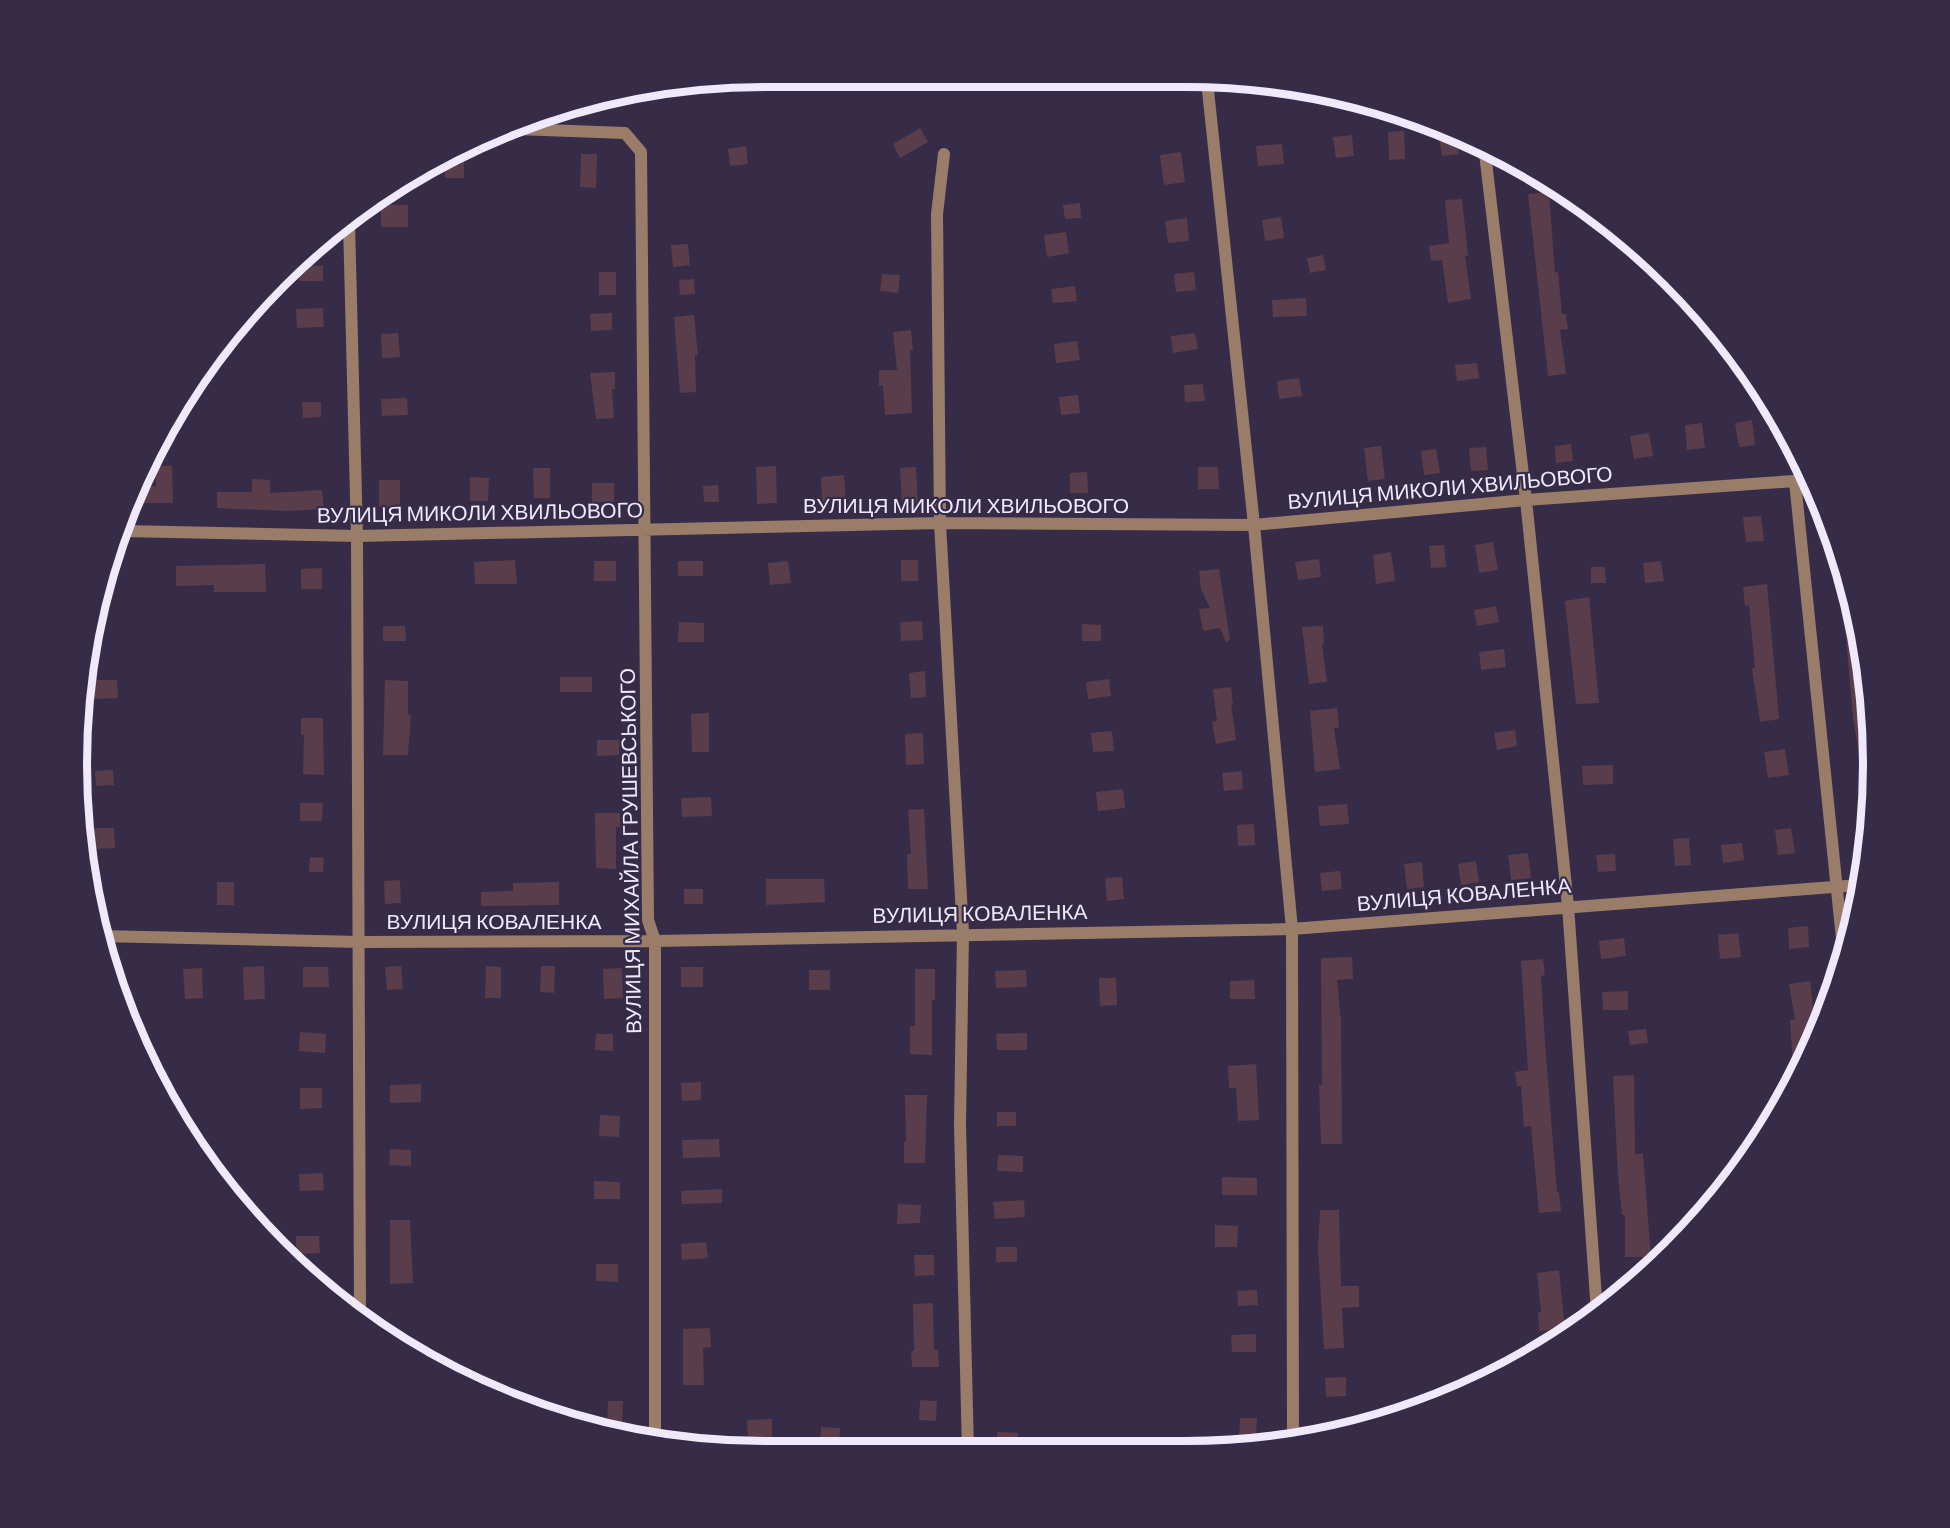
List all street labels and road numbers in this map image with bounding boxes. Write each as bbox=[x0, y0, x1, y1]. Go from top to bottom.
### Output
street label: ВУЛИЦЯ МИКОЛИ ХВИЛЬОВОГО bbox=[1286, 460, 1613, 513]
street label: ВУЛИЦЯ МИКОЛИ ХВИЛЬОВОГО bbox=[803, 492, 1129, 517]
street label: ВУЛИЦЯ МИКОЛИ ХВИЛЬОВОГО bbox=[317, 496, 643, 527]
street label: ВУЛИЦЯ МИХАЙЛА ГРУШЕВСЬКОГО bbox=[614, 668, 645, 1034]
street label: ВУЛИЦЯ КОВАЛЕНКА bbox=[1356, 872, 1572, 915]
street label: ВУЛИЦЯ КОВАЛЕНКА bbox=[872, 898, 1088, 927]
street label: ВУЛИЦЯ КОВАЛЕНКА bbox=[386, 908, 602, 933]

